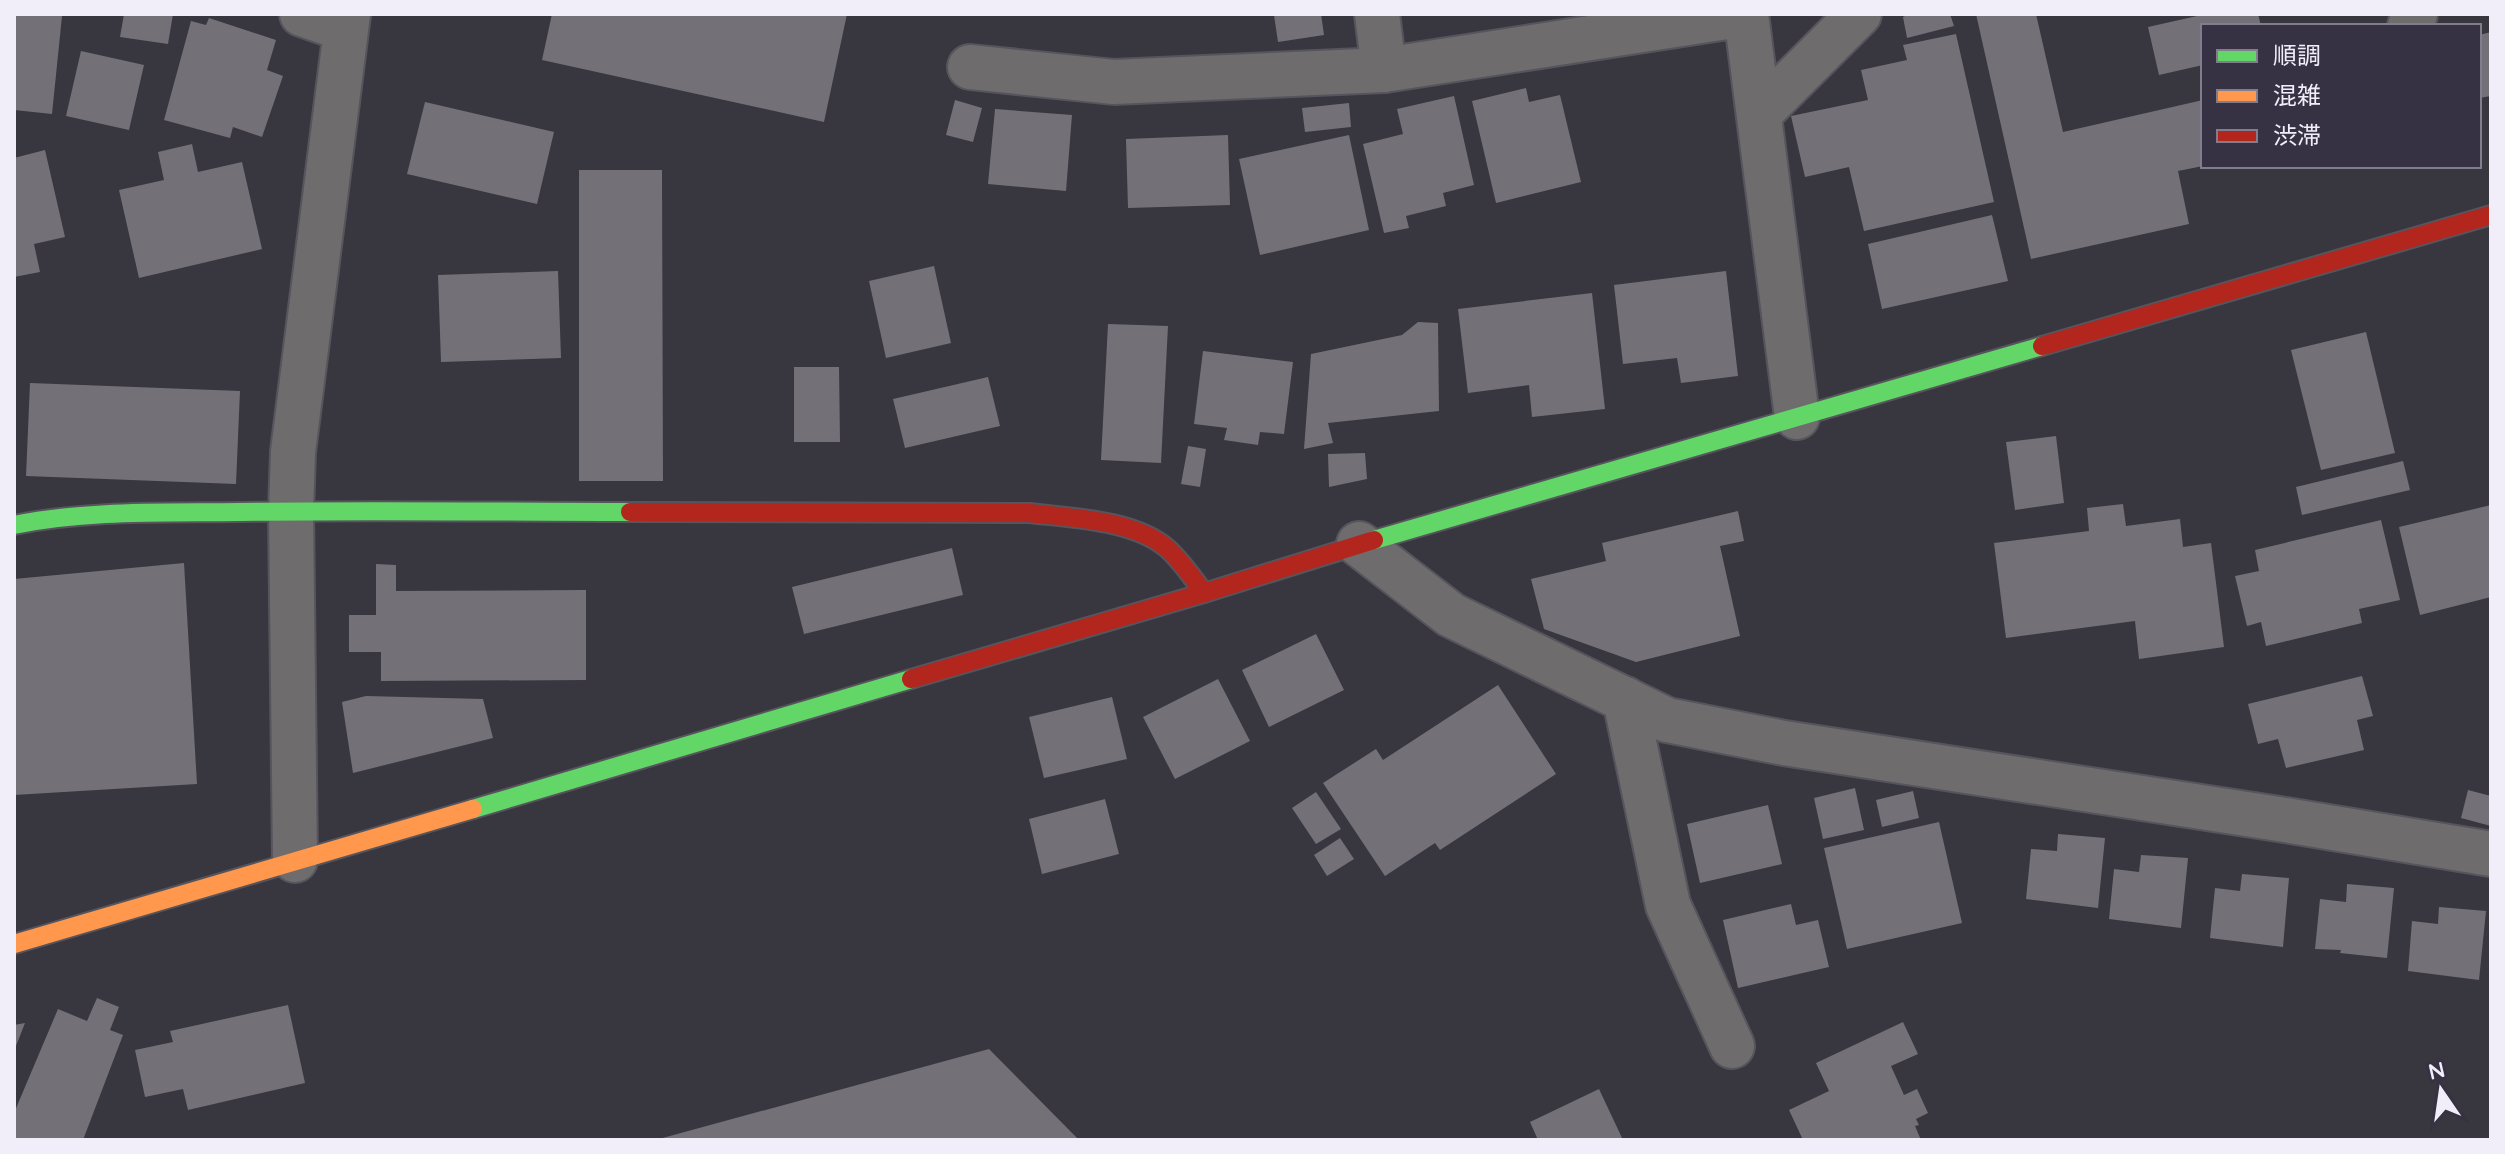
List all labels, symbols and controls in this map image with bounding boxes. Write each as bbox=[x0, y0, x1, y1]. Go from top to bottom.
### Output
legend bbox=[2201, 24, 2481, 168]
text: 順調 bbox=[2273, 40, 2321, 70]
text: 混雑 bbox=[2273, 80, 2321, 110]
text: 渋滞 bbox=[2273, 120, 2321, 150]
north arrow bbox=[2401, 1050, 2481, 1130]
text: N bbox=[2425, 1055, 2448, 1086]

